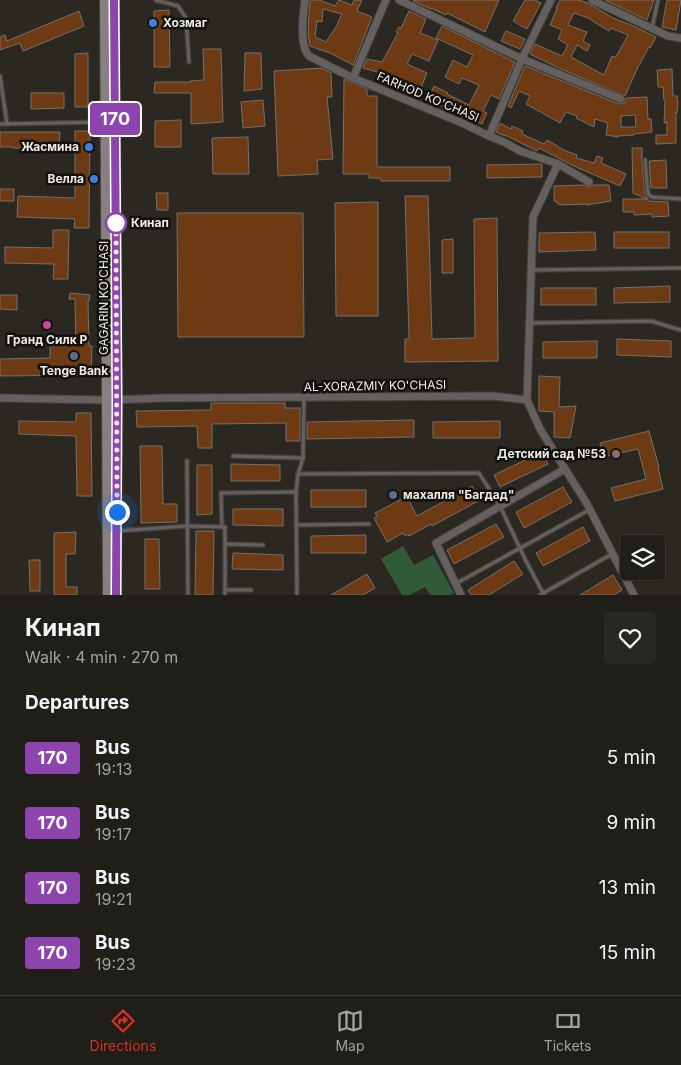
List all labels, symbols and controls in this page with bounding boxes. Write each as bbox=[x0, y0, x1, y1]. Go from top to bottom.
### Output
place label: Хозмаг bbox=[163, 15, 208, 30]
marker: Хозмаг bbox=[147, 17, 159, 29]
street label: FARHOD KO'CHASI bbox=[375, 68, 482, 125]
line badge: 170 bbox=[86, 103, 144, 135]
text: 170 bbox=[100, 108, 130, 129]
place label: Жасмина bbox=[21, 139, 79, 154]
marker: Жасмина bbox=[83, 141, 95, 153]
place label: Велла bbox=[47, 171, 84, 186]
marker: Велла bbox=[88, 173, 100, 185]
marker: Кинап bbox=[105, 212, 127, 234]
place label: Кинап bbox=[131, 215, 169, 230]
street label: GAGARIN KO'CHASI bbox=[96, 241, 111, 355]
marker: Гранд Силк Р bbox=[41, 319, 53, 331]
place label: Гранд Силк Р bbox=[7, 332, 87, 347]
marker: Tenge Bank bbox=[68, 350, 80, 362]
place label: Tenge Bank bbox=[40, 363, 108, 378]
street label: AL-XORAZMIY KO'CHASI bbox=[304, 377, 446, 394]
place label: Детский сад №53 bbox=[497, 446, 606, 461]
marker: Детский сад №53 bbox=[610, 448, 622, 460]
place label: махалля "Багдад" bbox=[403, 487, 514, 502]
marker: махалля "Багдад" bbox=[387, 489, 399, 501]
your location bbox=[105, 500, 130, 525]
map controls bbox=[620, 535, 665, 580]
button: layers bbox=[620, 535, 665, 580]
button: heart bbox=[604, 612, 656, 664]
text: Кинап bbox=[25, 613, 101, 642]
text: Walk · 4 min · 270 m bbox=[25, 647, 178, 667]
text: Departures bbox=[25, 691, 129, 714]
text: Bus bbox=[95, 736, 130, 759]
text: 5 min bbox=[607, 746, 656, 769]
text: 170 bbox=[37, 747, 68, 768]
text: 19:13 bbox=[95, 759, 132, 779]
text: Bus bbox=[95, 801, 130, 824]
text: 9 min bbox=[606, 811, 656, 834]
text: 170 bbox=[37, 812, 68, 833]
text: 19:17 bbox=[95, 824, 132, 844]
text: Bus bbox=[95, 866, 130, 889]
text: 13 min bbox=[599, 876, 656, 899]
text: 170 bbox=[37, 877, 68, 898]
text: 19:21 bbox=[95, 889, 132, 909]
text: Bus bbox=[95, 931, 130, 954]
text: 15 min bbox=[599, 941, 656, 964]
text: 170 bbox=[37, 942, 68, 963]
text: 19:23 bbox=[95, 954, 136, 974]
tab: Directions bbox=[90, 1007, 156, 1054]
tab: Map bbox=[335, 1007, 365, 1054]
tab: Tickets bbox=[544, 1007, 591, 1054]

